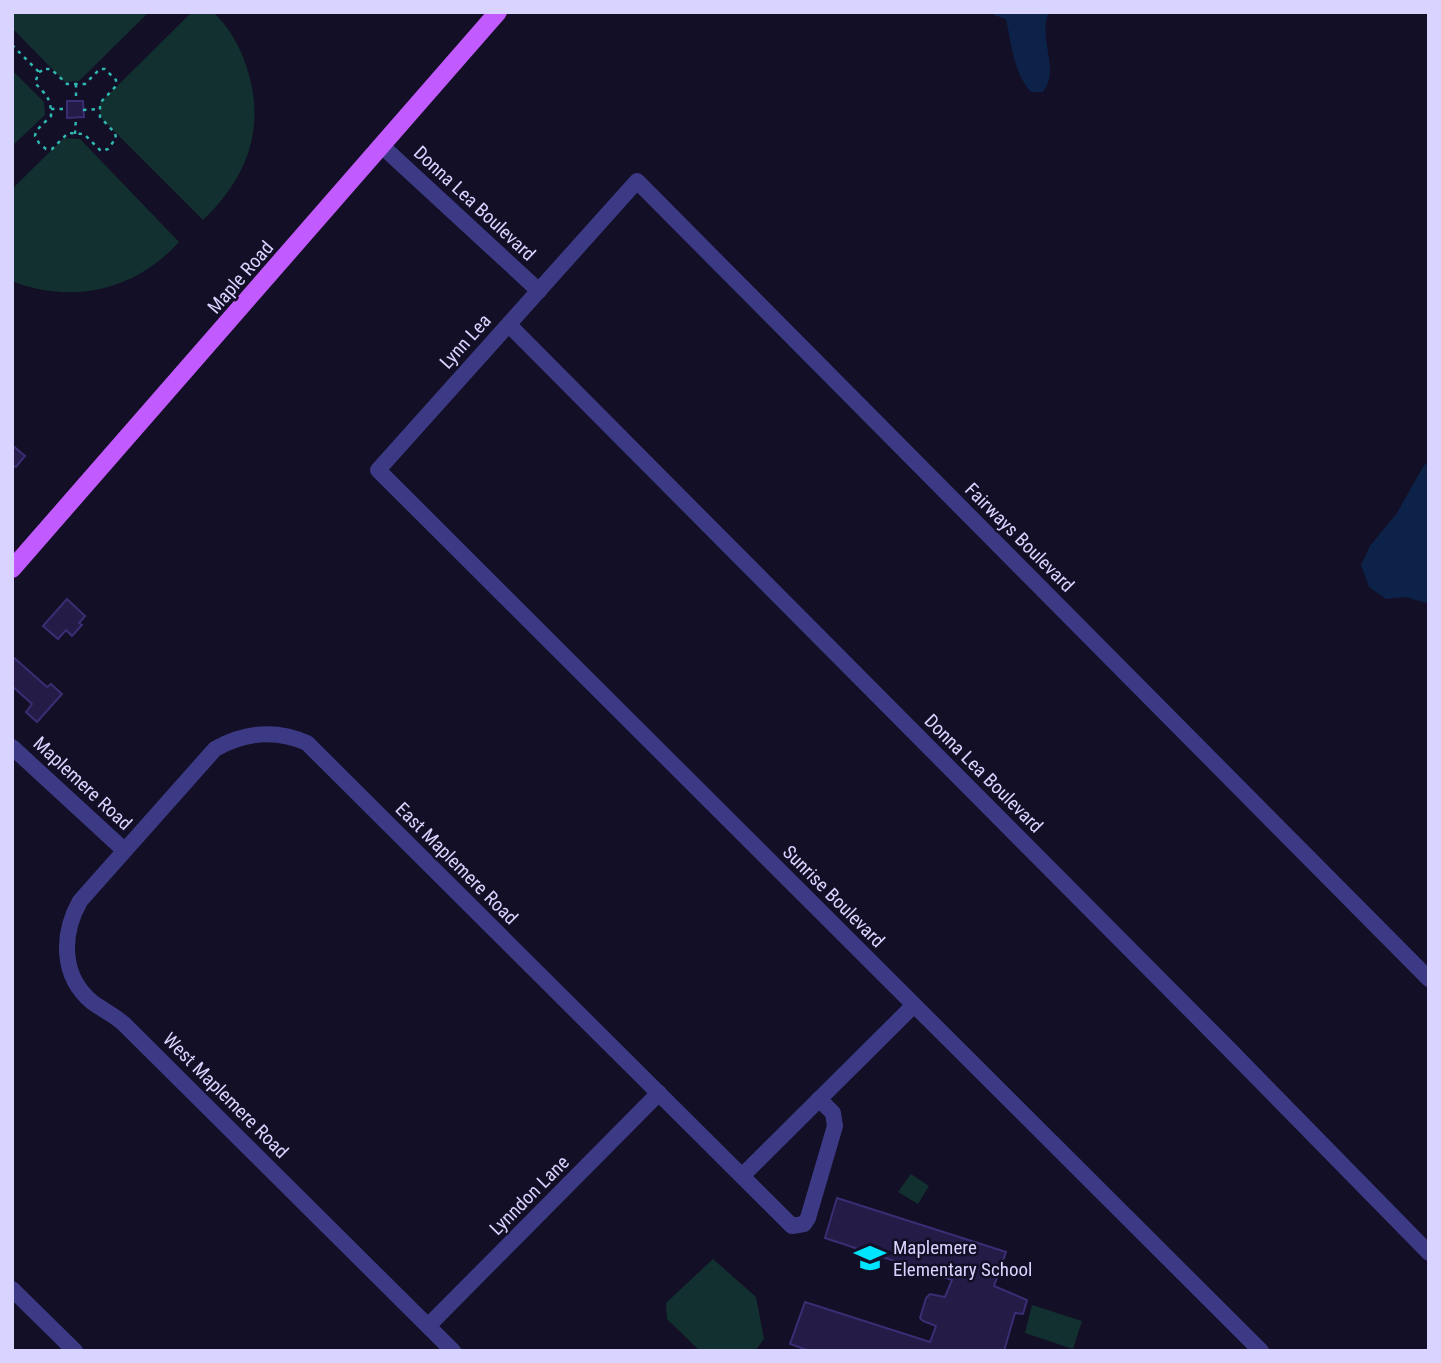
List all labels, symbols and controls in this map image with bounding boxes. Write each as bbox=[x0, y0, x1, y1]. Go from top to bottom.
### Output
street label: Donna Lea Boulevard bbox=[409, 141, 540, 266]
street label: Maple Road bbox=[203, 236, 278, 318]
street label: Lynn Lea bbox=[435, 309, 496, 373]
street label: Fairways Boulevard bbox=[960, 478, 1079, 597]
street label: Donna Lea Boulevard bbox=[920, 709, 1048, 837]
street label: Maplemere Road bbox=[29, 732, 137, 835]
street label: East Maplemere Road bbox=[391, 797, 523, 929]
street label: Sunrise Boulevard bbox=[778, 841, 889, 952]
street label: West Maplemere Road bbox=[158, 1028, 293, 1163]
street label: Lynndon Lane bbox=[485, 1151, 574, 1240]
place label: Maplemere Elementary School bbox=[893, 1236, 1032, 1281]
school or university icon: Maplemere Elementary School bbox=[853, 1241, 887, 1275]

